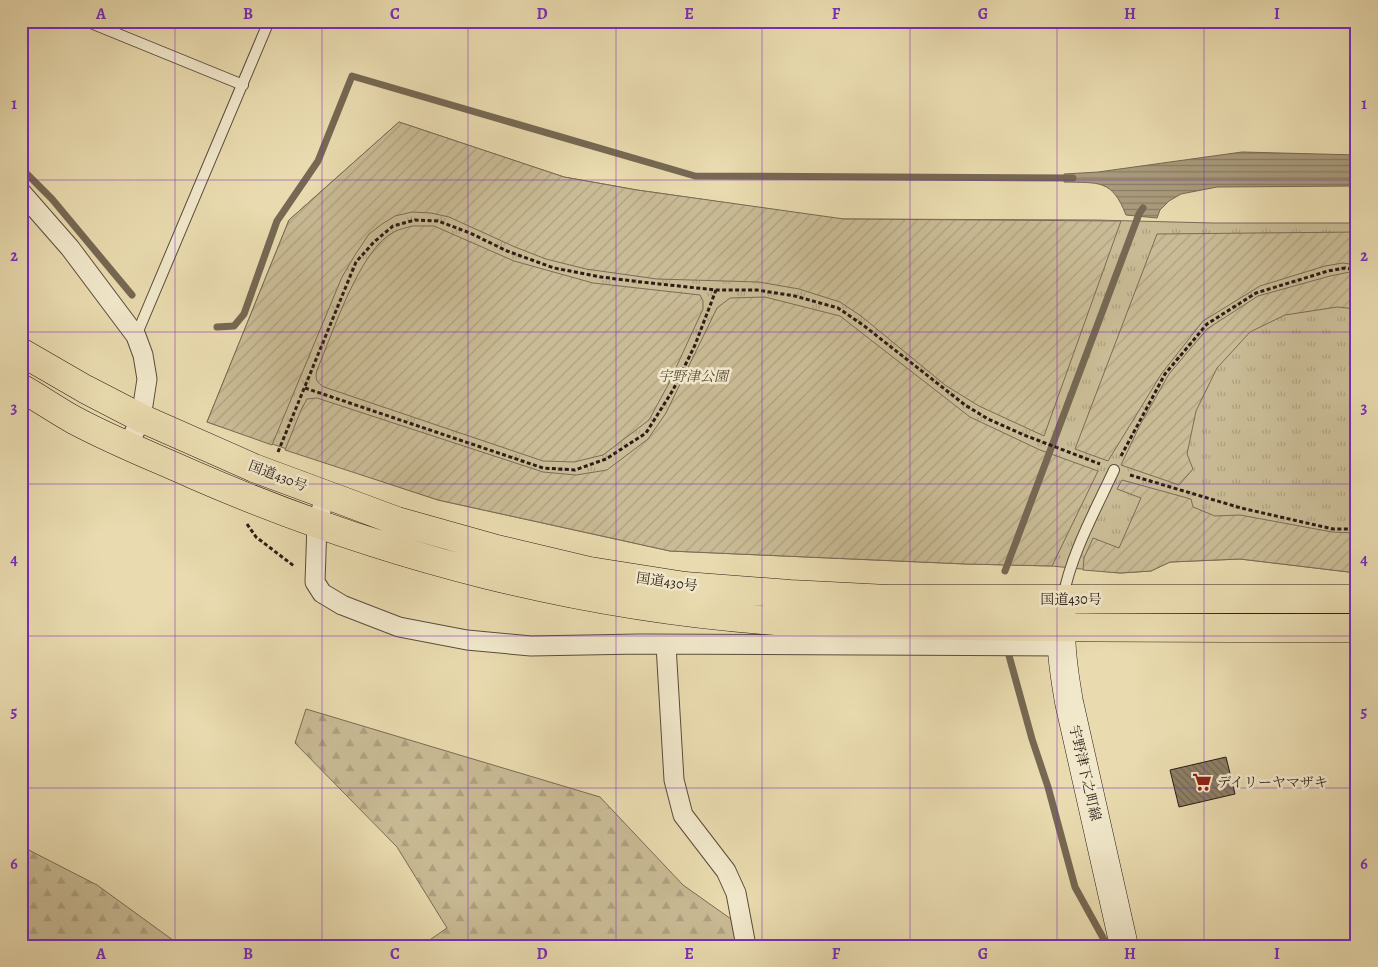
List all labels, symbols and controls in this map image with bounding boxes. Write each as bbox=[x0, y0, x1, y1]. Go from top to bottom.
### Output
text: A bbox=[95, 3, 107, 25]
text: B bbox=[243, 3, 253, 25]
text: C bbox=[390, 3, 400, 25]
text: D bbox=[536, 3, 548, 25]
text: E bbox=[684, 3, 694, 25]
text: F bbox=[832, 3, 841, 25]
text: G bbox=[978, 3, 988, 25]
text: H bbox=[1124, 3, 1136, 25]
text: I bbox=[1274, 3, 1280, 25]
text: 1 bbox=[11, 93, 17, 115]
text: 1 bbox=[1361, 93, 1367, 115]
text: 2 bbox=[10, 245, 18, 267]
text: 2 bbox=[1360, 245, 1368, 267]
park label: 宇野津公園 bbox=[658, 367, 730, 386]
text: 3 bbox=[11, 397, 18, 419]
text: 3 bbox=[1361, 397, 1368, 419]
street label: 国道430号 bbox=[246, 456, 310, 496]
text: 4 bbox=[10, 549, 18, 571]
text: 4 bbox=[1360, 549, 1368, 571]
street label: 国道430号 bbox=[635, 568, 699, 596]
street label: 国道430号 bbox=[1040, 590, 1102, 609]
text: 5 bbox=[11, 701, 18, 723]
text: 5 bbox=[1361, 701, 1368, 723]
street label: 宇野津下之町線 bbox=[1065, 723, 1105, 823]
supermarket icon: デイリーヤマザキ bbox=[1191, 771, 1213, 793]
place label: デイリーヤマザキ bbox=[1217, 773, 1328, 792]
text: 6 bbox=[10, 853, 18, 875]
text: 6 bbox=[1360, 853, 1368, 875]
text: A bbox=[95, 943, 107, 965]
text: B bbox=[243, 943, 253, 965]
text: C bbox=[390, 943, 400, 965]
text: D bbox=[536, 943, 548, 965]
text: E bbox=[684, 943, 694, 965]
text: F bbox=[832, 943, 841, 965]
text: G bbox=[978, 943, 988, 965]
text: H bbox=[1124, 943, 1136, 965]
text: I bbox=[1274, 943, 1280, 965]

